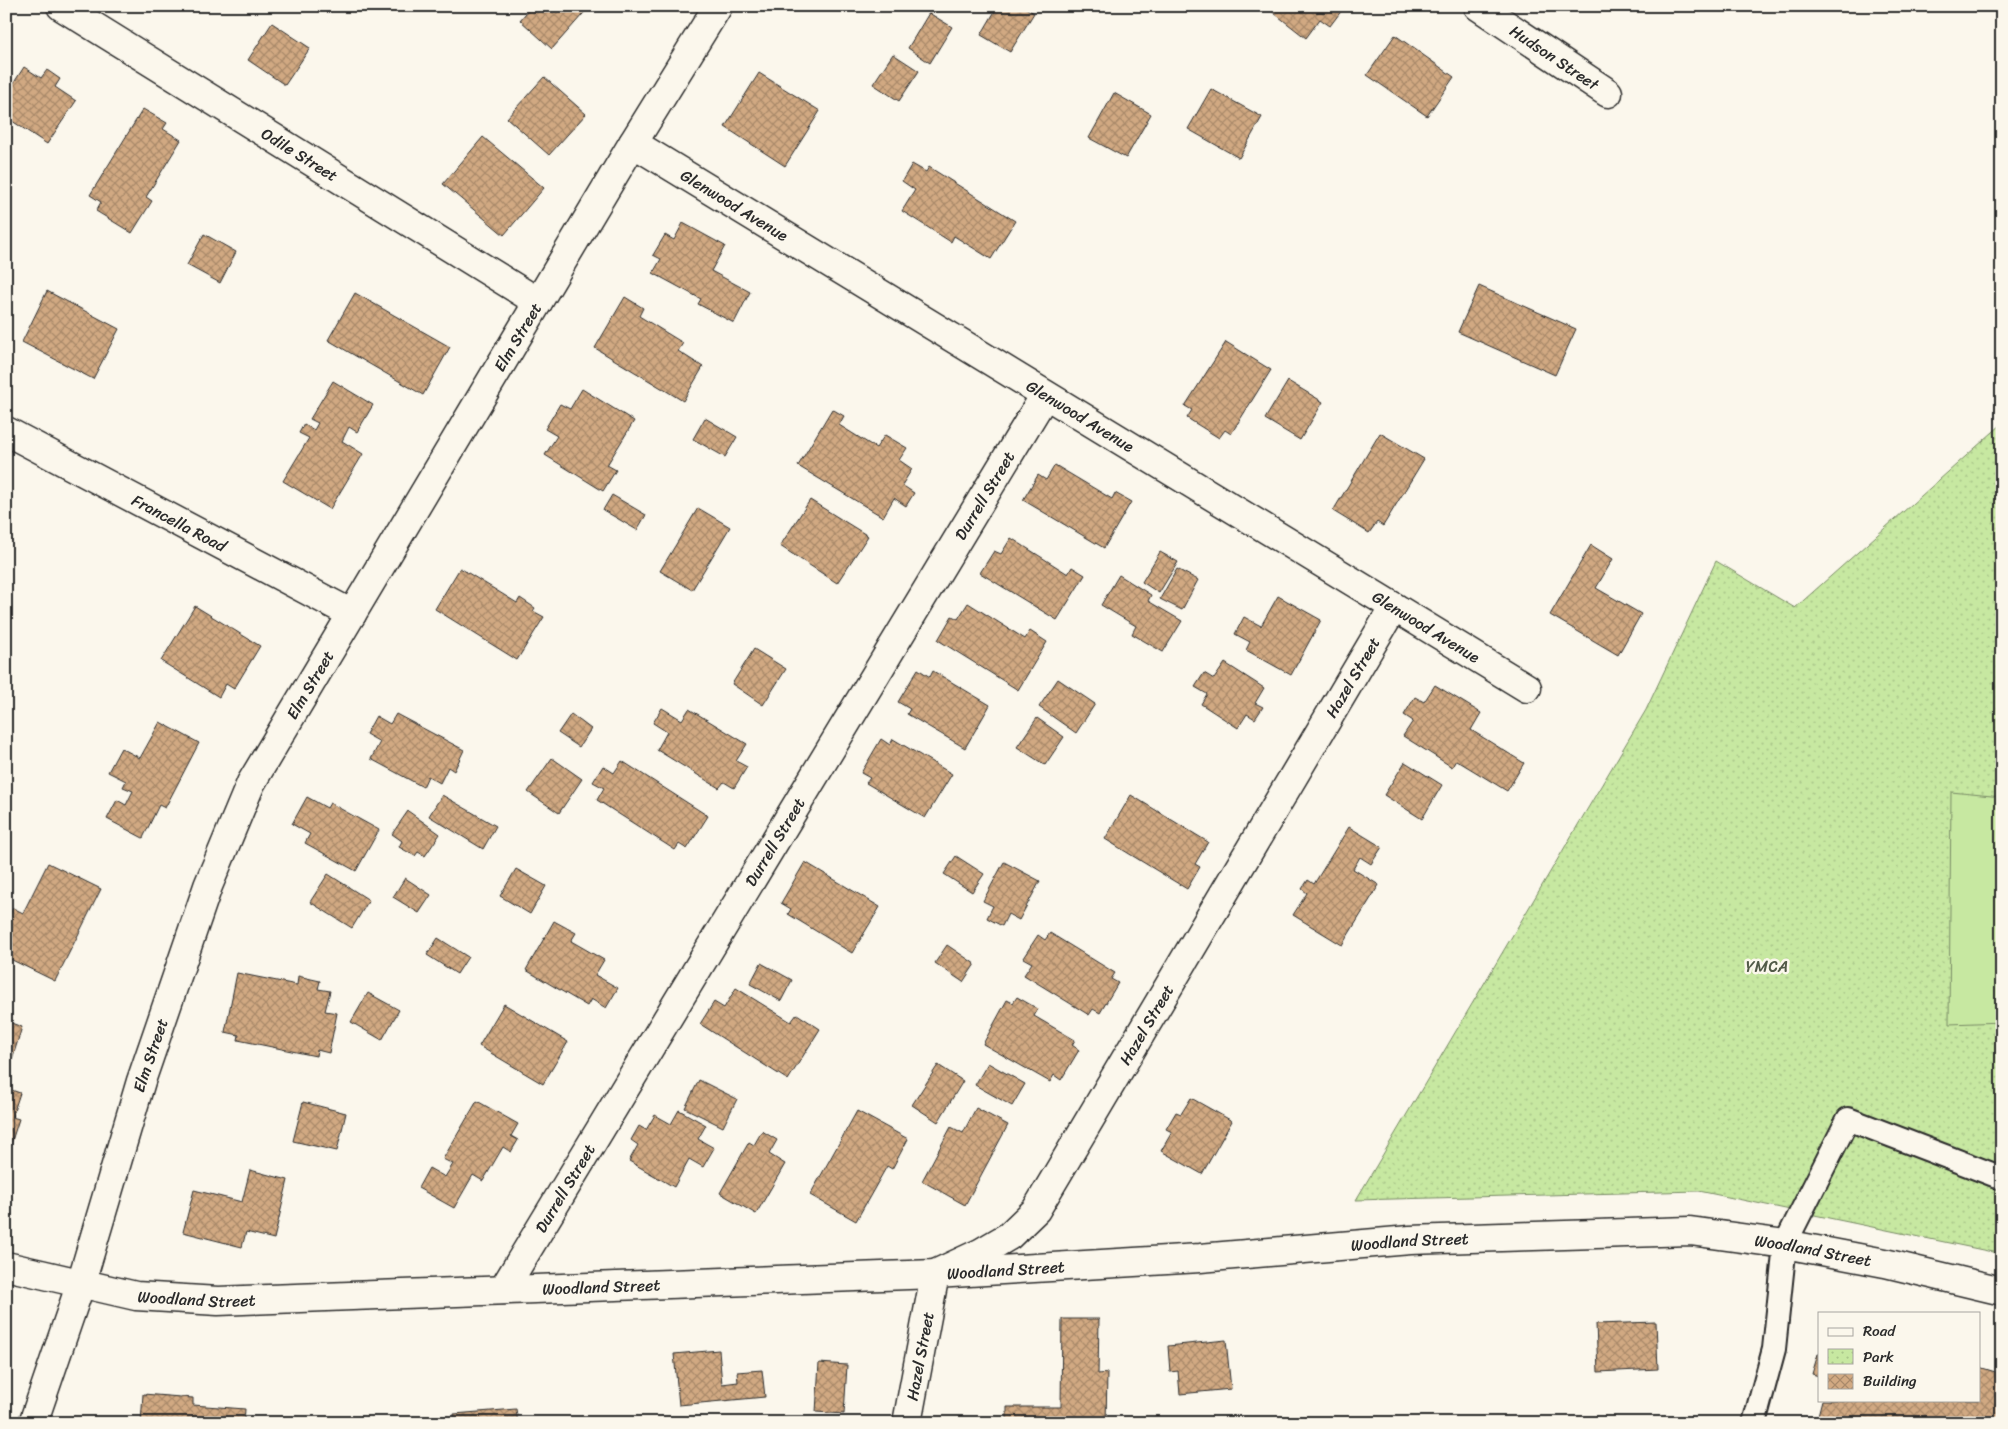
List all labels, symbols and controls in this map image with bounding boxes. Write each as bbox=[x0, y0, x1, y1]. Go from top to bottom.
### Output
street label: Hudson Street bbox=[1503, 17, 1605, 99]
street label: Odile Street bbox=[255, 120, 344, 190]
street label: Glenwood Avenue bbox=[675, 161, 794, 250]
street label: Elm Street bbox=[486, 297, 550, 377]
street label: Glenwood Avenue bbox=[1020, 372, 1140, 461]
street label: Durrell Street bbox=[946, 445, 1023, 546]
street label: Francella Road bbox=[126, 486, 233, 561]
street label: Glenwood Avenue bbox=[1366, 583, 1486, 671]
street label: Hazel Street bbox=[1317, 631, 1388, 724]
street label: Elm Street bbox=[278, 645, 342, 725]
street label: Durrell Street bbox=[737, 792, 813, 892]
park label: YMCA bbox=[1746, 952, 1788, 981]
street label: Hazel Street bbox=[1111, 979, 1182, 1071]
street label: Elm Street bbox=[124, 1014, 176, 1096]
street label: Durrell Street bbox=[527, 1138, 603, 1239]
street label: Woodland Street bbox=[1350, 1224, 1469, 1260]
street label: Woodland Street bbox=[1753, 1226, 1874, 1275]
street label: Woodland Street bbox=[946, 1252, 1066, 1288]
street label: Woodland Street bbox=[542, 1270, 661, 1304]
street label: Woodland Street bbox=[137, 1282, 256, 1316]
street label: Hazel Street bbox=[897, 1309, 943, 1403]
legend bbox=[1818, 1312, 1980, 1402]
text: Road bbox=[1863, 1318, 1896, 1344]
text: Park bbox=[1863, 1344, 1894, 1370]
text: Building bbox=[1863, 1368, 1917, 1394]

